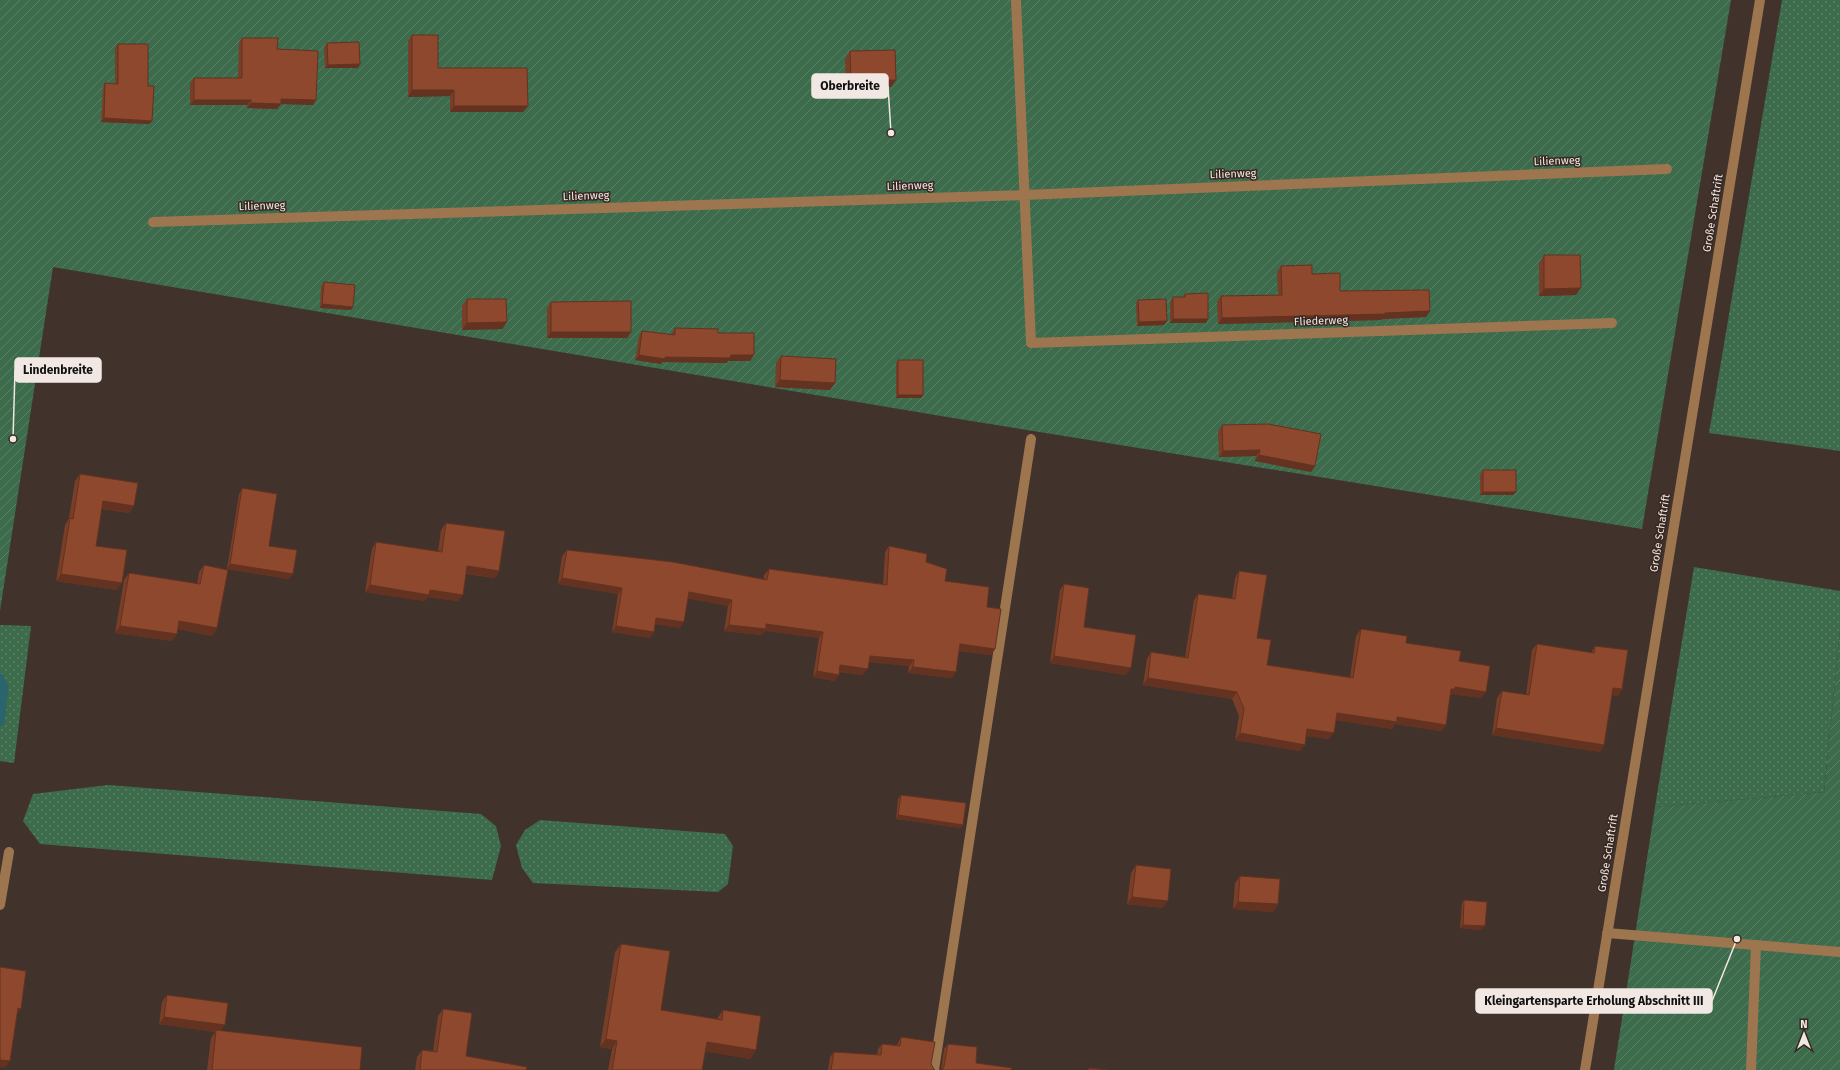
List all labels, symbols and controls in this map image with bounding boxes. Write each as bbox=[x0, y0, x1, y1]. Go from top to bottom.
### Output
callout: Oberbreite bbox=[812, 74, 888, 98]
text: Oberbreite bbox=[820, 79, 880, 93]
street label: Lilienweg bbox=[1533, 154, 1581, 168]
street label: Lilienweg bbox=[1209, 167, 1257, 181]
street label: Große Schaftrift bbox=[1700, 173, 1726, 253]
street label: Lilienweg bbox=[886, 179, 934, 193]
street label: Lilienweg bbox=[562, 189, 610, 203]
street label: Lilienweg bbox=[238, 199, 286, 213]
street label: Fliederweg bbox=[1294, 314, 1348, 328]
callout: Lindenbreite bbox=[15, 358, 101, 382]
text: Lindenbreite bbox=[23, 363, 93, 377]
street label: Große Schaftrift bbox=[1647, 493, 1673, 573]
street label: Große Schaftrift bbox=[1595, 813, 1621, 893]
callout: Kleingartensparte Erholung Abschnitt III bbox=[1476, 989, 1712, 1013]
text: Kleingartensparte Erholung Abschnitt III bbox=[1484, 994, 1704, 1008]
north arrow bbox=[1784, 1014, 1824, 1054]
text: N bbox=[1800, 1018, 1808, 1031]

